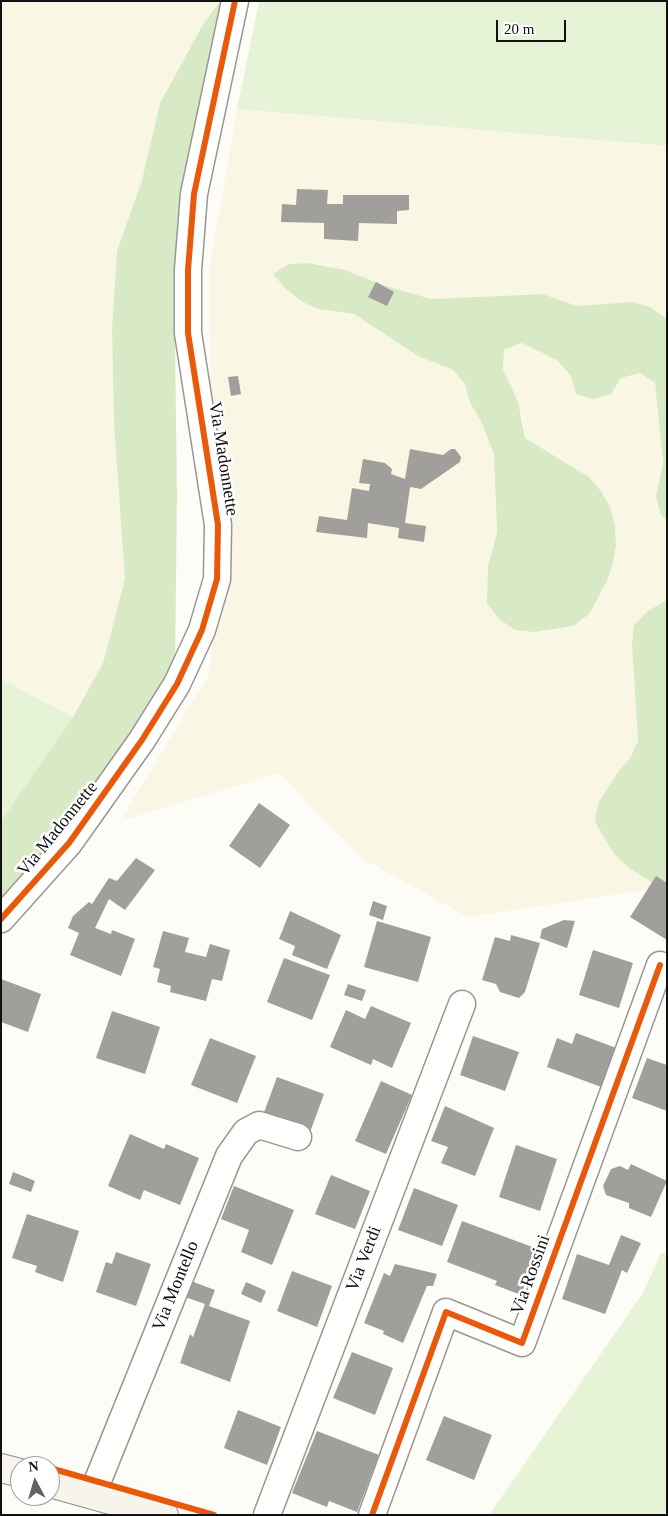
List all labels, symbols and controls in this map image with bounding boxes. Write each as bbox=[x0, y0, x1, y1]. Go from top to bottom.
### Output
scale bar bbox=[498, 10, 568, 42]
text: 20 m bbox=[504, 21, 534, 37]
street label: Via Madonnette bbox=[203, 400, 243, 518]
street label: Via Madonnette bbox=[13, 777, 103, 881]
street label: Via Verdi bbox=[342, 1223, 386, 1295]
street label: Via Rossini bbox=[507, 1232, 555, 1318]
street label: Via Montello bbox=[148, 1238, 204, 1334]
north arrow bbox=[10, 1456, 60, 1506]
text: N bbox=[28, 1459, 39, 1475]

